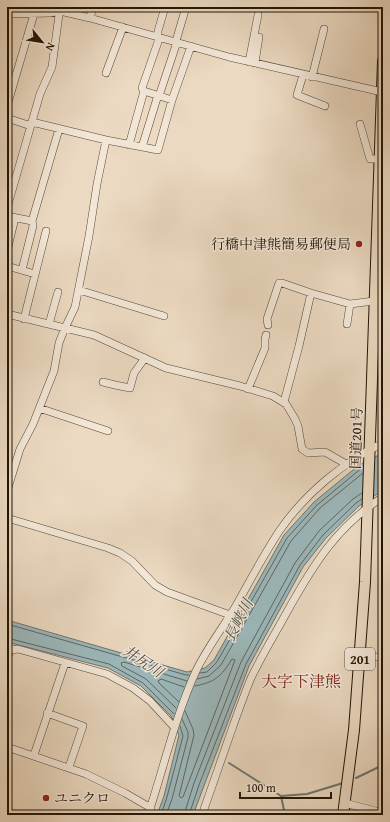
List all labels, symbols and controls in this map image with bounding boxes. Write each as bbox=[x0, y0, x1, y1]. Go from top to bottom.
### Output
north arrow bbox=[22, 22, 62, 62]
text: N bbox=[42, 40, 59, 55]
place label: 行橋中津熊簡易郵便局 bbox=[211, 234, 351, 254]
marker: 行橋中津熊簡易郵便局 bbox=[354, 239, 364, 249]
street label: 国道201号 bbox=[345, 407, 367, 469]
water label: 長峡川 bbox=[218, 593, 258, 645]
water label: 井尻川 bbox=[118, 640, 169, 683]
road number: 201 bbox=[345, 648, 375, 670]
district label: 大字下津熊 bbox=[261, 669, 341, 693]
scale bar bbox=[240, 774, 331, 800]
text: 100 m bbox=[246, 779, 276, 796]
place label: ユニクロ bbox=[54, 788, 110, 808]
marker: ユニクロ bbox=[41, 793, 51, 803]

